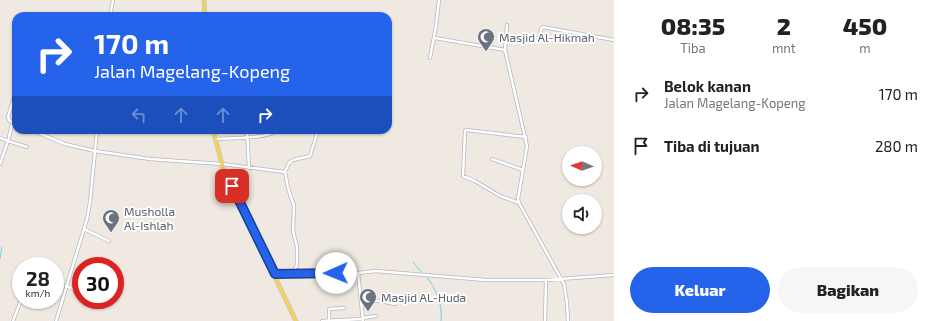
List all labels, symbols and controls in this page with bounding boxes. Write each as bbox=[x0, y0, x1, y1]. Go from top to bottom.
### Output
text: 08:35 bbox=[661, 11, 725, 40]
text: 2 bbox=[777, 11, 791, 40]
text: 450 bbox=[843, 11, 887, 40]
text: 170 m bbox=[94, 26, 169, 60]
mosque icon: Masjid Al-Hikmah bbox=[476, 27, 496, 52]
icon: right bbox=[28, 28, 80, 80]
place label: Masjid Al-Hikmah bbox=[499, 30, 595, 45]
text: Tiba bbox=[680, 40, 706, 56]
text: mnt bbox=[772, 40, 796, 56]
text: m bbox=[859, 40, 871, 56]
text: Jalan Magelang-Kopeng bbox=[94, 60, 290, 82]
text: Belok kanan bbox=[664, 77, 751, 95]
icon: right bbox=[630, 83, 652, 105]
text: 170 m bbox=[879, 85, 918, 103]
text: Jalan Magelang-Kopeng bbox=[664, 95, 806, 111]
icon: left bbox=[128, 104, 150, 126]
icon: ahead bbox=[170, 104, 192, 126]
icon: ahead bbox=[212, 104, 234, 126]
icon: right bbox=[254, 104, 276, 126]
icon: arrive bbox=[630, 135, 652, 157]
text: Tiba di tujuan bbox=[664, 137, 760, 155]
text: 280 m bbox=[875, 137, 918, 155]
north arrow bbox=[562, 146, 602, 186]
map controls bbox=[562, 146, 602, 234]
pin bbox=[215, 169, 249, 203]
icon: arrive bbox=[221, 175, 243, 197]
button: sound bbox=[562, 194, 602, 234]
place label: Musholla Al-Ishlah bbox=[124, 204, 175, 232]
mosque icon: Musholla Al-Ishlah bbox=[101, 208, 121, 233]
position arrow bbox=[315, 252, 357, 294]
speed limit sign: 30 bbox=[72, 257, 124, 309]
text: 28 bbox=[26, 266, 50, 290]
button: Keluar bbox=[630, 267, 770, 313]
button: Bagikan bbox=[778, 267, 918, 313]
text: km/h bbox=[26, 287, 50, 299]
mosque icon: Masjid AL-Huda bbox=[358, 287, 378, 312]
place label: Masjid AL-Huda bbox=[381, 290, 466, 305]

